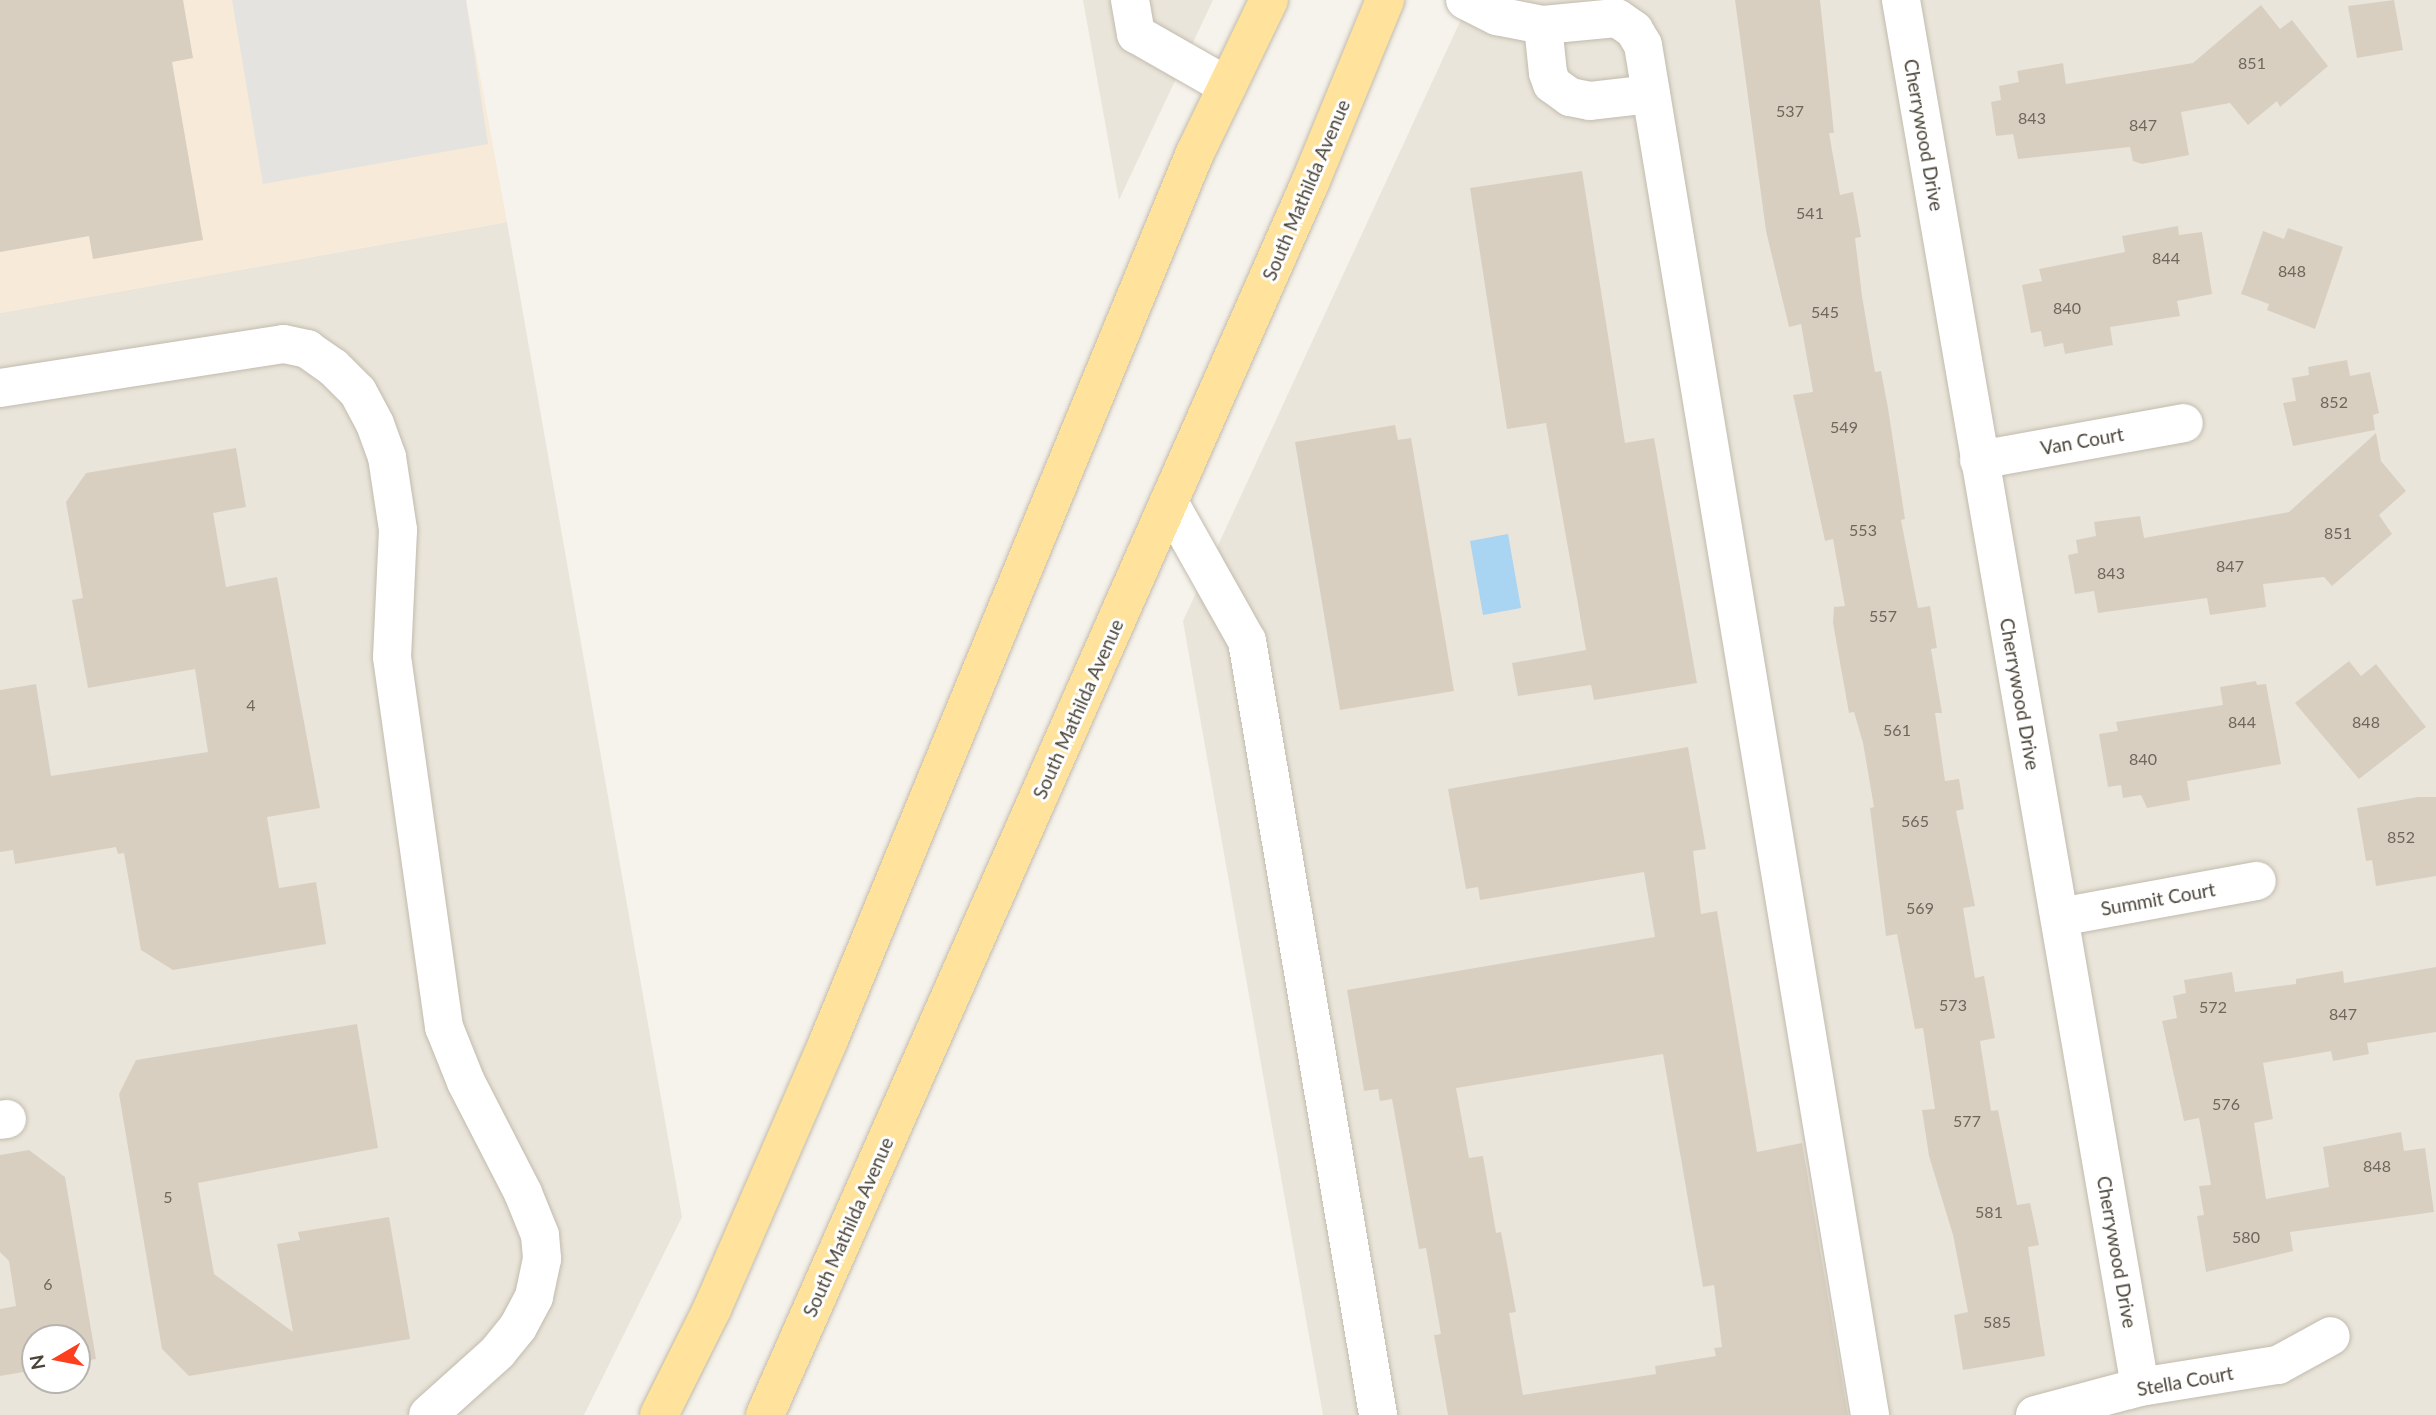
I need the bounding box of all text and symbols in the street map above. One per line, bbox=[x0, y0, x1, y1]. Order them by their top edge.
house number: 851 bbox=[2238, 53, 2266, 73]
street label: Cherrywood Drive bbox=[1899, 57, 1949, 213]
street label: South Mathilda Avenue bbox=[1257, 96, 1355, 284]
house number: 537 bbox=[1776, 101, 1804, 121]
house number: 843 bbox=[2018, 108, 2046, 128]
house number: 847 bbox=[2129, 115, 2157, 135]
house number: 541 bbox=[1796, 203, 1824, 223]
house number: 844 bbox=[2152, 248, 2180, 268]
house number: 848 bbox=[2278, 261, 2306, 281]
house number: 840 bbox=[2053, 298, 2081, 318]
house number: 545 bbox=[1811, 302, 1839, 322]
house number: 852 bbox=[2320, 392, 2348, 412]
house number: 549 bbox=[1830, 417, 1858, 437]
street label: Van Court bbox=[2039, 422, 2125, 460]
house number: 553 bbox=[1849, 520, 1877, 540]
house number: 851 bbox=[2324, 523, 2352, 543]
house number: 847 bbox=[2216, 556, 2244, 576]
house number: 843 bbox=[2097, 563, 2125, 583]
house number: 557 bbox=[1869, 606, 1897, 626]
street label: South Mathilda Avenue bbox=[1028, 615, 1128, 803]
street label: Cherrywood Drive bbox=[1995, 616, 2045, 772]
house number: 4 bbox=[246, 695, 256, 715]
house number: 844 bbox=[2228, 712, 2256, 732]
house number: 848 bbox=[2352, 712, 2380, 732]
house number: 561 bbox=[1883, 720, 1911, 740]
house number: 840 bbox=[2129, 749, 2157, 769]
house number: 565 bbox=[1901, 811, 1929, 831]
house number: 852 bbox=[2387, 827, 2415, 847]
street label: Summit Court bbox=[2099, 878, 2217, 920]
house number: 569 bbox=[1906, 898, 1934, 918]
house number: 573 bbox=[1939, 995, 1967, 1015]
house number: 572 bbox=[2199, 997, 2227, 1017]
house number: 847 bbox=[2329, 1004, 2357, 1024]
house number: 576 bbox=[2212, 1094, 2240, 1114]
house number: 577 bbox=[1953, 1111, 1981, 1131]
street label: South Mathilda Avenue bbox=[798, 1133, 898, 1321]
house number: 848 bbox=[2363, 1156, 2391, 1176]
street label: Cherrywood Drive bbox=[2092, 1174, 2142, 1330]
house number: 5 bbox=[163, 1187, 173, 1207]
house number: 581 bbox=[1975, 1202, 2003, 1222]
house number: 580 bbox=[2232, 1227, 2260, 1247]
house number: 6 bbox=[43, 1274, 53, 1294]
house number: 585 bbox=[1983, 1312, 2011, 1332]
north arrow bbox=[21, 1324, 91, 1394]
text: N bbox=[24, 1353, 49, 1372]
street label: Stella Court bbox=[2135, 1361, 2235, 1401]

